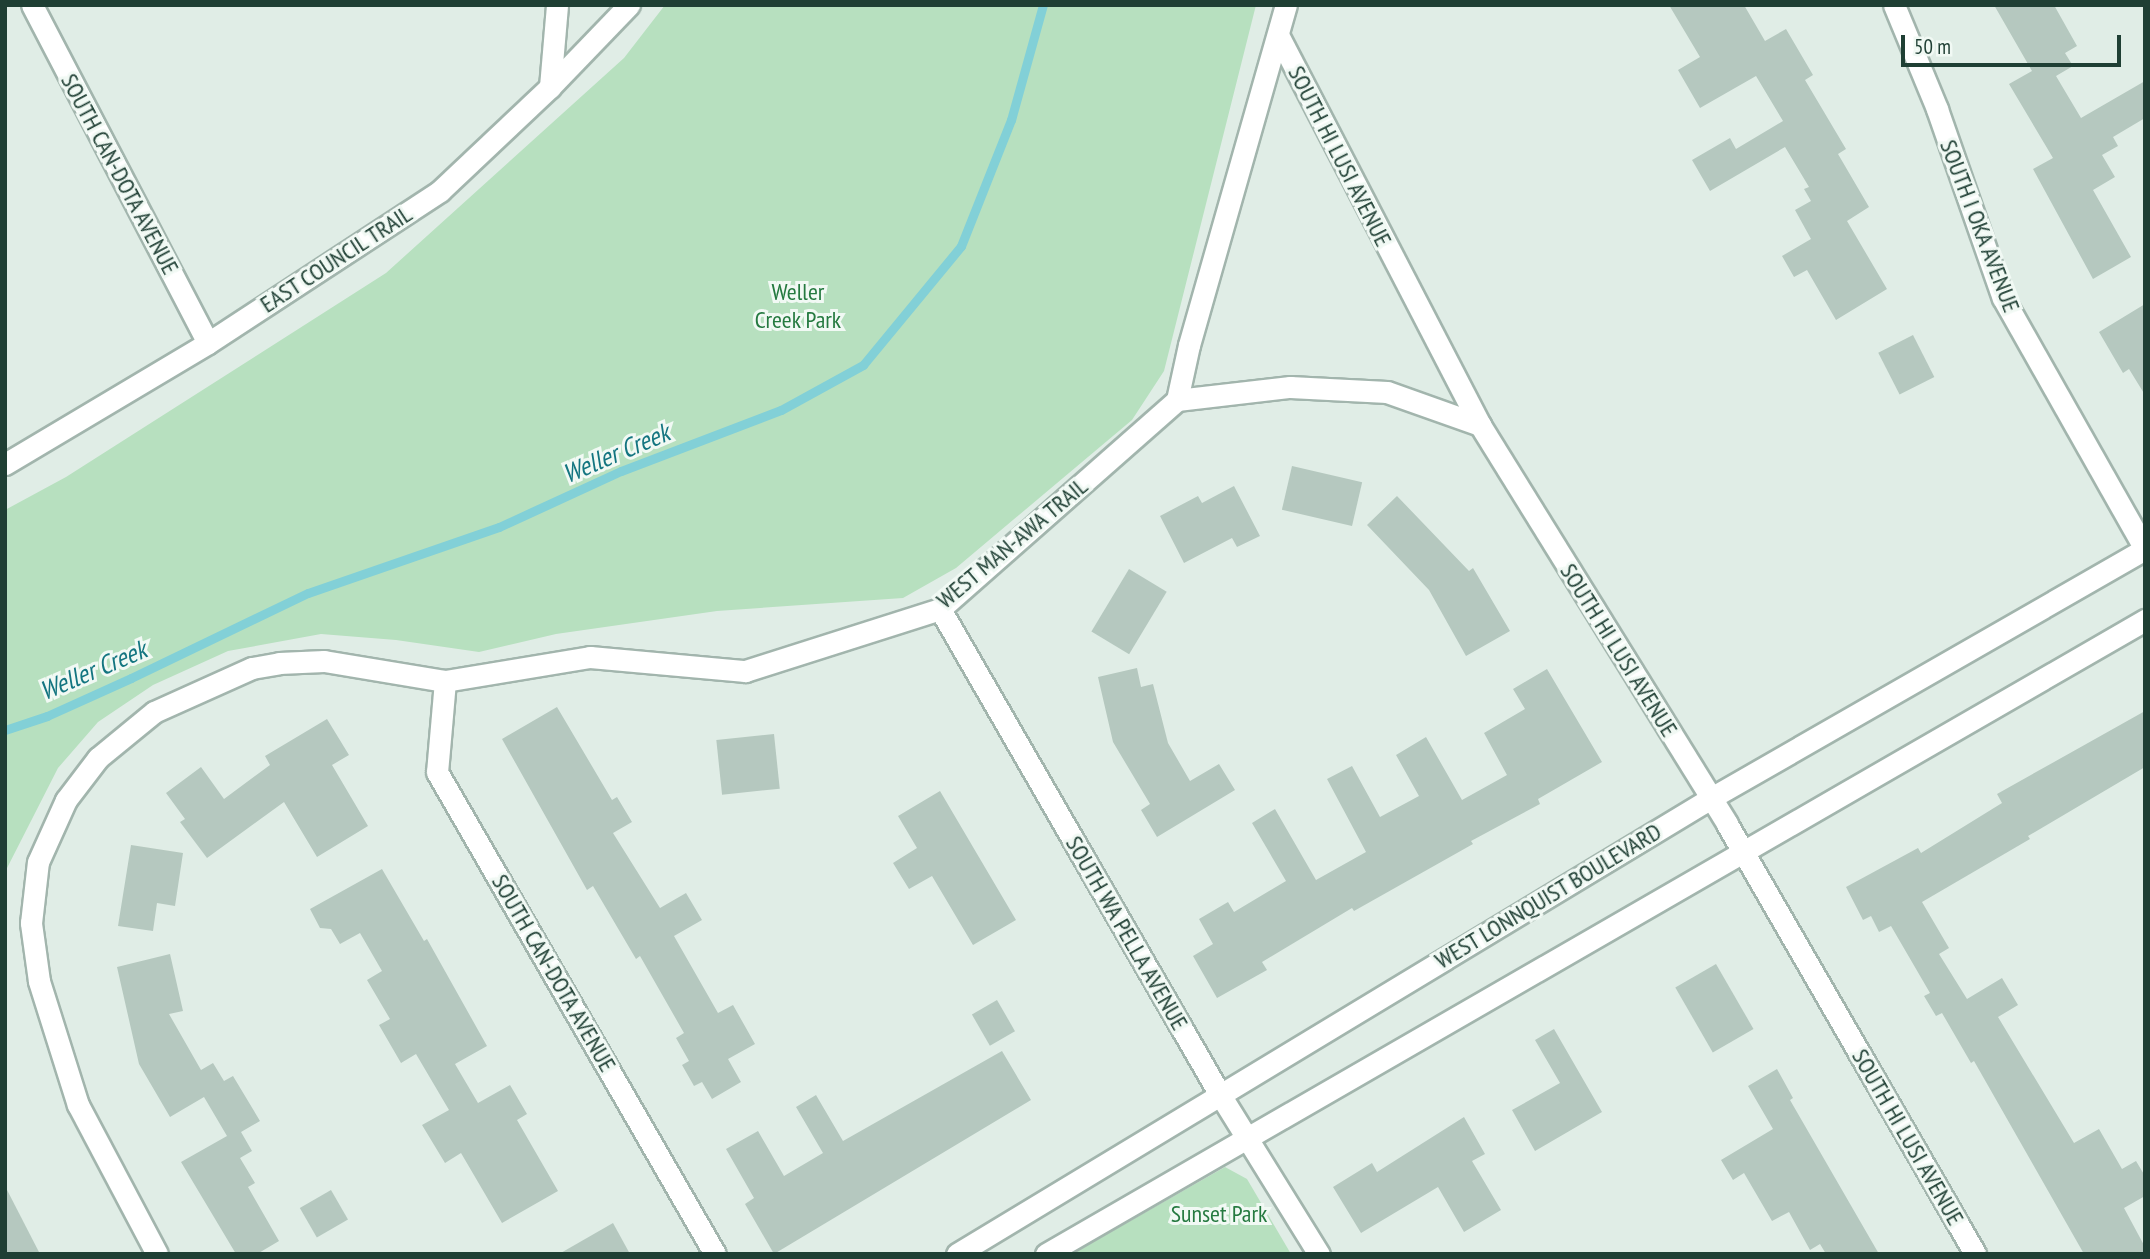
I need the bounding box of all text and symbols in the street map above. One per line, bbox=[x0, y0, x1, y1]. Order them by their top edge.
scale bar bbox=[1905, 21, 2126, 65]
text: 50 m bbox=[1914, 33, 1951, 60]
street label: SOUTH HI LUSI AVENUE bbox=[1282, 61, 1398, 251]
street label: SOUTH CAN-DOTA AVENUE bbox=[55, 68, 185, 280]
street label: SOUTH I OKA AVENUE bbox=[1934, 135, 2026, 317]
street label: EAST COUNCIL TRAIL bbox=[254, 199, 418, 319]
park label: Weller Creek Park bbox=[755, 278, 841, 334]
water label: Weller Creek bbox=[558, 417, 674, 489]
street label: WEST MAN-AWA TRAIL bbox=[930, 471, 1094, 615]
street label: SOUTH HI LUSI AVENUE bbox=[1554, 558, 1684, 742]
water label: Weller Creek bbox=[35, 634, 151, 706]
street label: WEST LONNQUIST BOULEVARD bbox=[1429, 817, 1667, 975]
street label: SOUTH WA PELLA AVENUE bbox=[1059, 830, 1195, 1036]
street label: SOUTH CAN-DOTA AVENUE bbox=[485, 869, 623, 1077]
street label: SOUTH HI LUSI AVENUE bbox=[1846, 1044, 1970, 1230]
park label: Sunset Park bbox=[1171, 1200, 1267, 1228]

